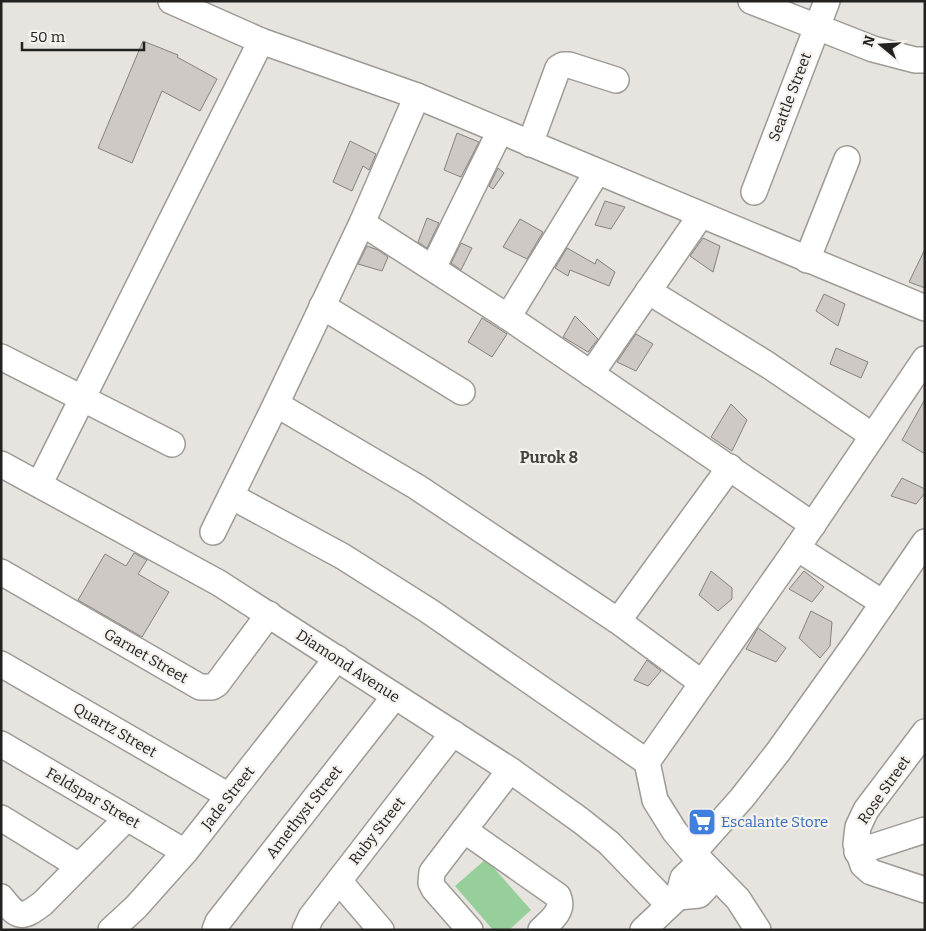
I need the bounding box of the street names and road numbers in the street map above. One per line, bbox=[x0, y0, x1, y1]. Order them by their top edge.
street label: Seattle Street bbox=[765, 49, 815, 144]
street label: Garnet Street bbox=[101, 625, 192, 688]
street label: Diamond Avenue bbox=[293, 626, 403, 706]
street label: Quartz Street bbox=[70, 699, 160, 761]
street label: Rose Street bbox=[854, 752, 914, 827]
street label: Jade Street bbox=[197, 762, 259, 834]
street label: Amethyst Street bbox=[262, 762, 346, 862]
street label: Feldspar Street bbox=[43, 764, 144, 832]
street label: Ruby Street bbox=[345, 793, 409, 868]

